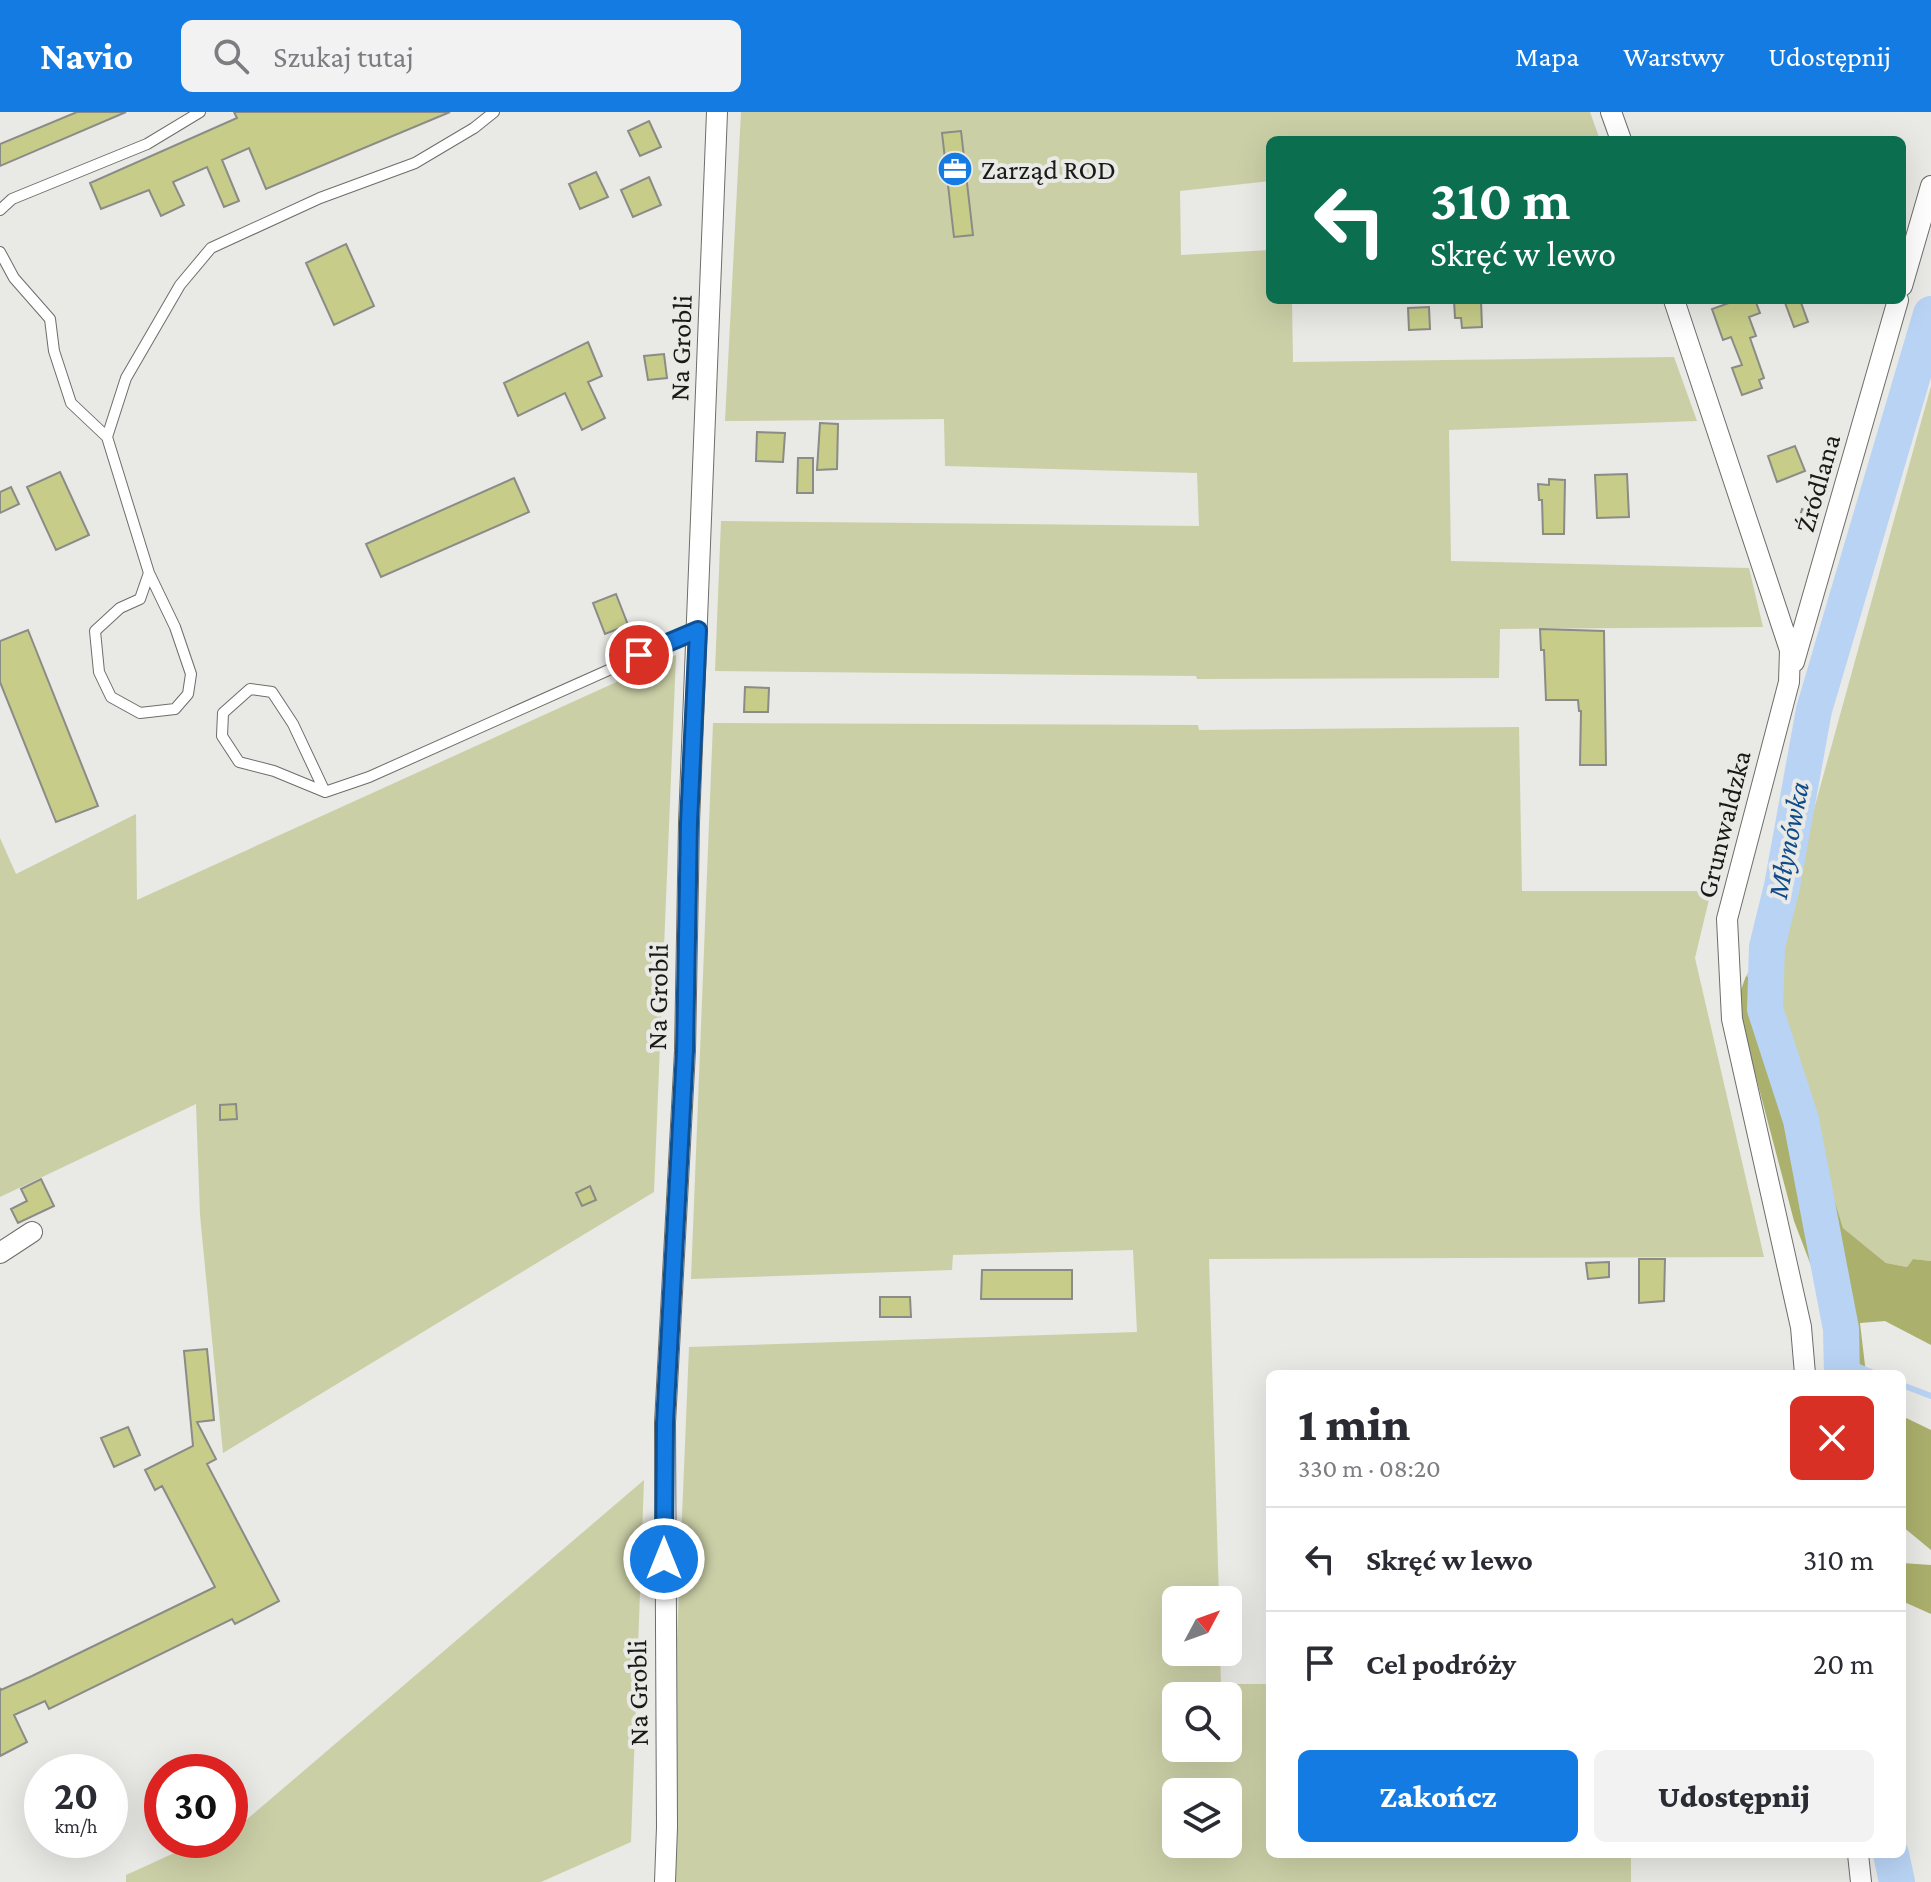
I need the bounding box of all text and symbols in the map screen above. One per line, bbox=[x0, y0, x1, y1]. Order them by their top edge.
search box bbox=[181, 20, 741, 92]
icon: search bbox=[209, 34, 253, 78]
text: Navio bbox=[40, 35, 133, 77]
text: Szukaj tutaj bbox=[273, 40, 414, 73]
text: Mapa bbox=[1515, 41, 1579, 72]
text: Warstwy bbox=[1623, 41, 1724, 72]
text: Udostępnij bbox=[1768, 41, 1891, 72]
office icon: Zarząd ROD bbox=[936, 150, 974, 188]
place label: Zarząd ROD bbox=[981, 154, 1116, 185]
icon: left bbox=[1298, 168, 1402, 272]
text: 310 m bbox=[1430, 169, 1571, 231]
text: Skręć w lewo bbox=[1430, 234, 1616, 274]
street label: Na Grobli bbox=[663, 294, 698, 402]
street label: Źródlana bbox=[1789, 430, 1846, 536]
pin bbox=[605, 621, 673, 689]
icon: arrive bbox=[617, 633, 661, 677]
street label: Grunwaldzka bbox=[1690, 747, 1757, 901]
water label: Młynówka bbox=[1760, 778, 1816, 903]
street label: Na Grobli bbox=[641, 944, 674, 1051]
button: close bbox=[1790, 1396, 1874, 1480]
text: 1 min bbox=[1298, 1397, 1410, 1450]
text: 330 m · 08:20 bbox=[1298, 1454, 1441, 1483]
position arrow bbox=[622, 1517, 706, 1601]
icon: left bbox=[1298, 1537, 1342, 1581]
text: Skręć w lewo bbox=[1366, 1543, 1533, 1576]
text: 310 m bbox=[1803, 1543, 1874, 1576]
north arrow bbox=[1162, 1586, 1242, 1666]
map controls bbox=[1162, 1586, 1242, 1858]
street label: Na Grobli bbox=[621, 1639, 654, 1746]
icon: arrive bbox=[1298, 1641, 1342, 1685]
text: Cel podróży bbox=[1366, 1647, 1516, 1680]
text: 20 m bbox=[1813, 1647, 1874, 1680]
button: search bbox=[1162, 1682, 1242, 1762]
button: Zakończ bbox=[1298, 1750, 1578, 1842]
button: Udostępnij bbox=[1594, 1750, 1874, 1842]
speed limit sign: 30 bbox=[144, 1754, 248, 1858]
text: 20 bbox=[54, 1773, 98, 1818]
button: layers bbox=[1162, 1778, 1242, 1858]
text: km/h bbox=[54, 1815, 98, 1837]

